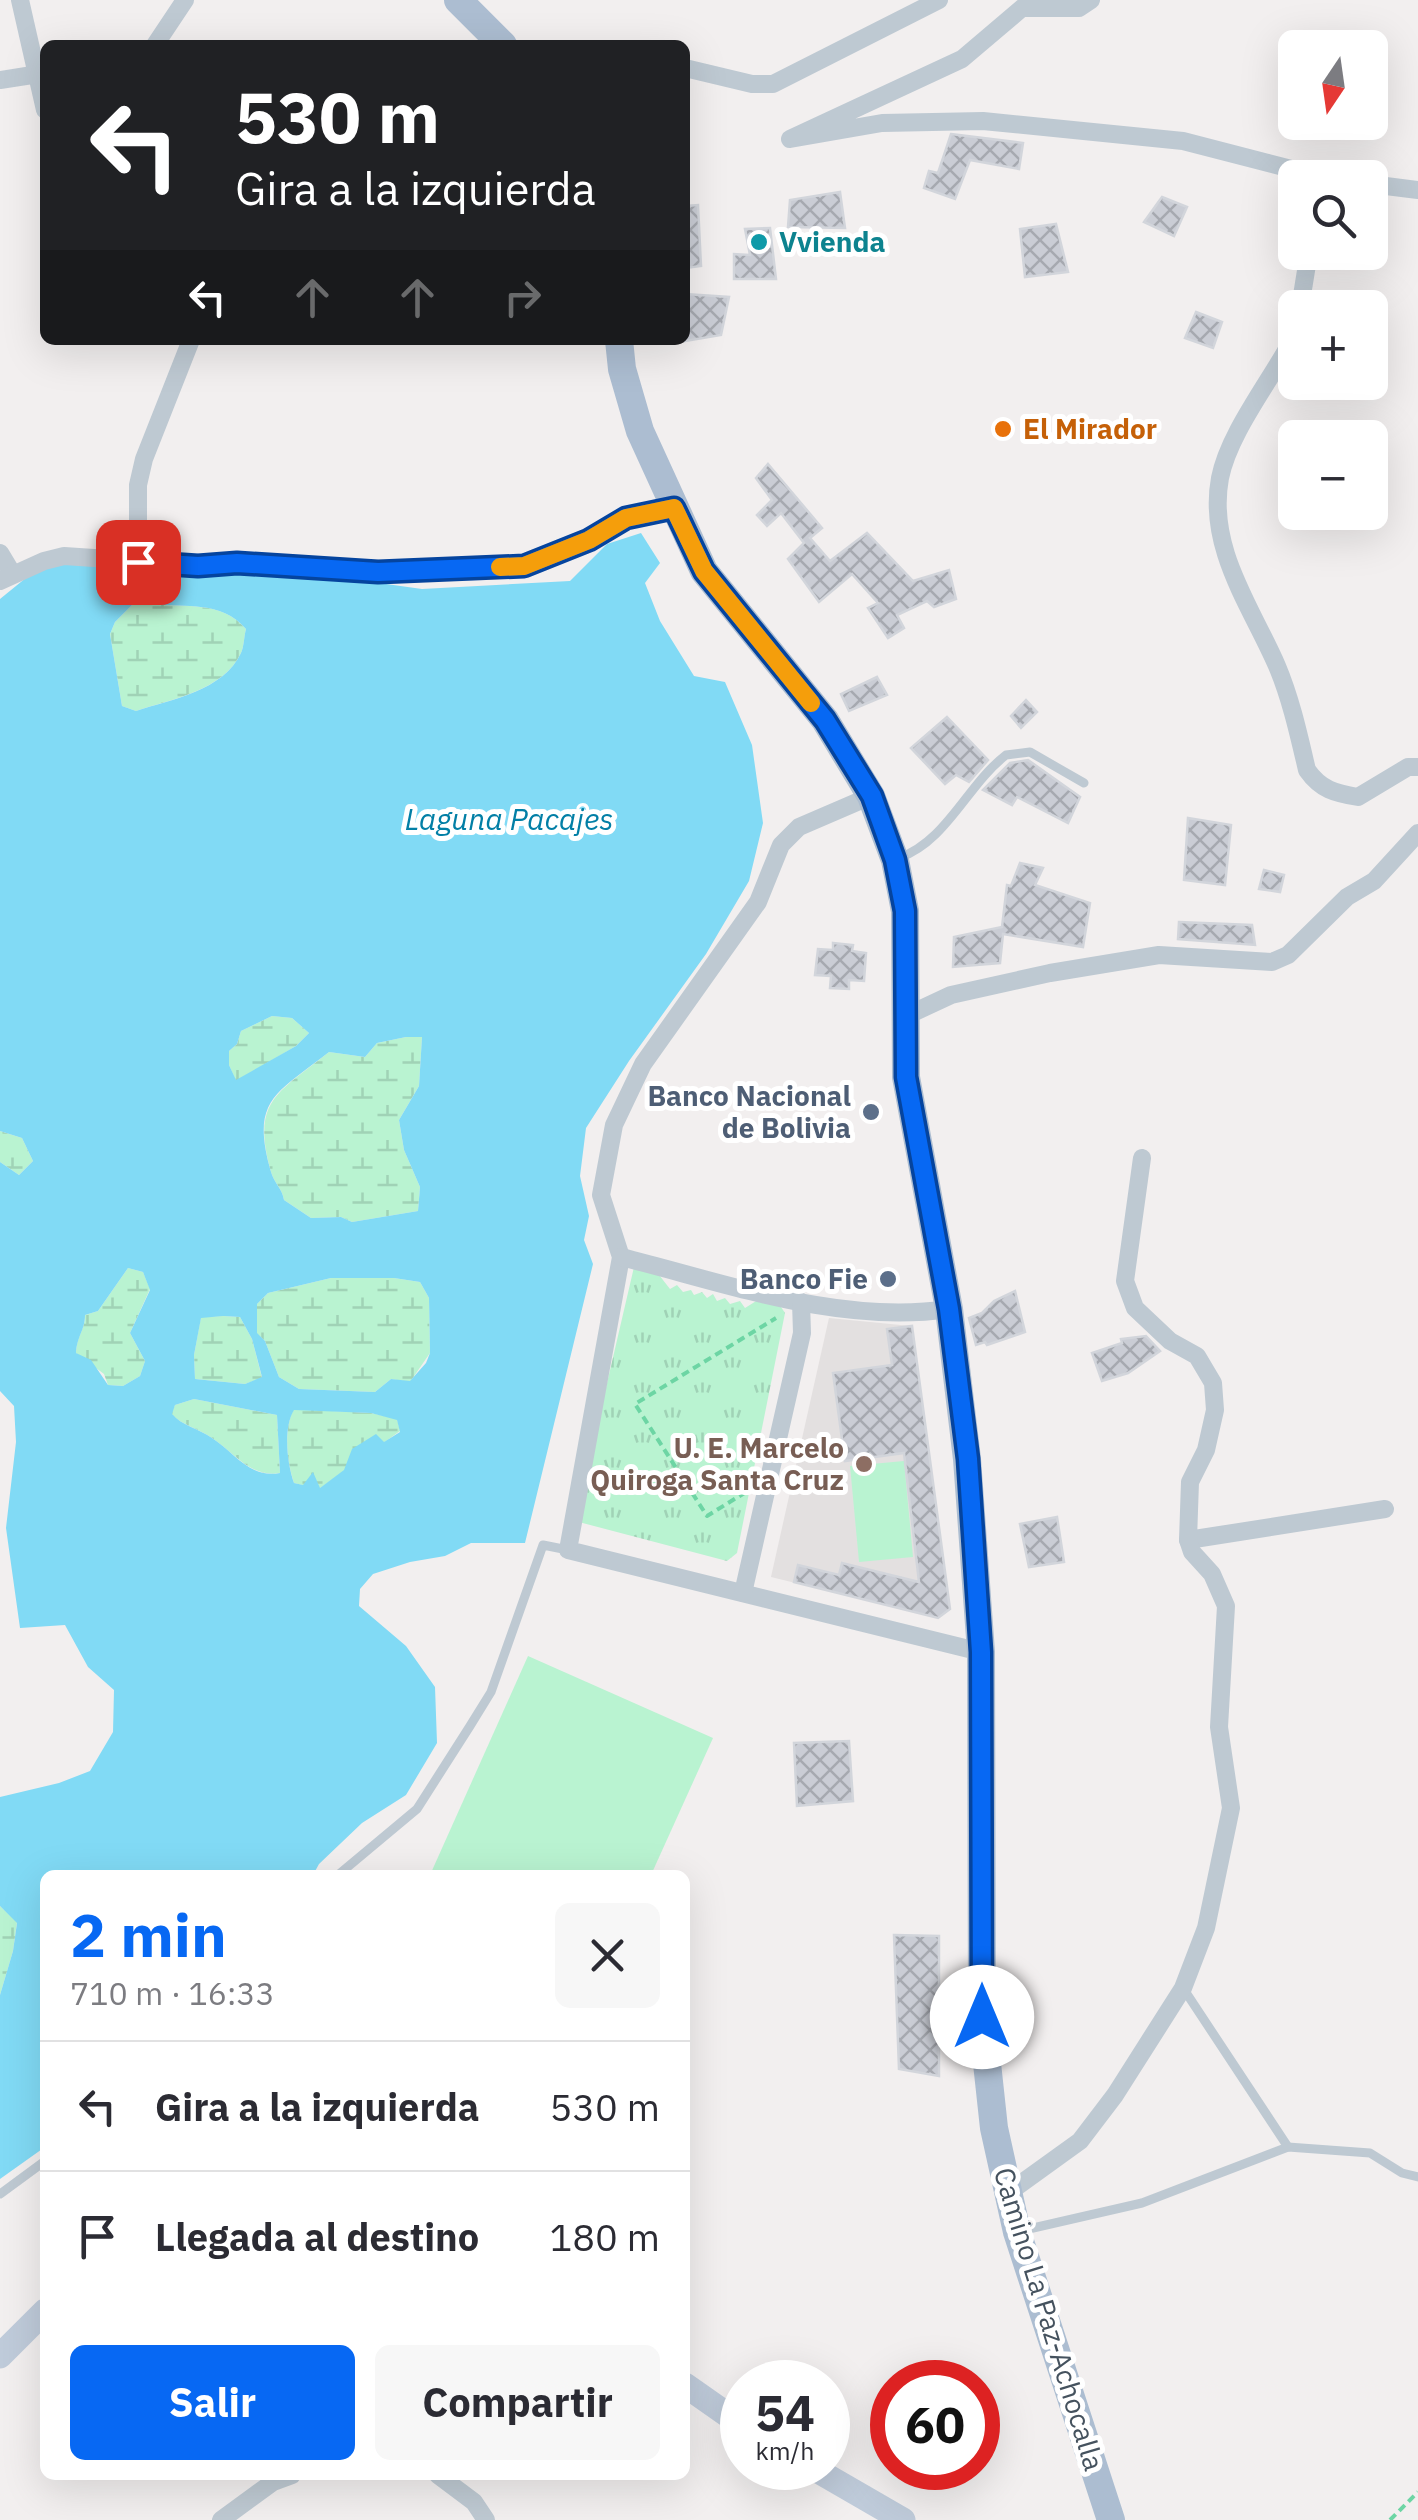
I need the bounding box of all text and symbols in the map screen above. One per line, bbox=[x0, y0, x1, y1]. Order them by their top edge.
north arrow bbox=[1278, 30, 1388, 140]
map controls bbox=[1278, 30, 1388, 530]
text: 530 m bbox=[235, 71, 440, 162]
icon: left bbox=[70, 80, 200, 210]
text: Gira a la izquierda bbox=[235, 159, 596, 217]
button: search bbox=[1278, 160, 1388, 270]
place label: Vvienda bbox=[779, 223, 885, 260]
marker: Vvienda bbox=[748, 231, 770, 253]
icon: left bbox=[180, 270, 235, 325]
icon: ahead bbox=[285, 270, 340, 325]
icon: ahead bbox=[390, 270, 445, 325]
icon: right bbox=[495, 270, 550, 325]
button: + bbox=[1278, 290, 1388, 400]
place label: El Mirador bbox=[1023, 410, 1157, 447]
marker: El Mirador bbox=[992, 418, 1014, 440]
button: − bbox=[1278, 420, 1388, 530]
pin bbox=[96, 520, 181, 605]
icon: arrive bbox=[111, 535, 166, 590]
water label: Laguna Pacajes bbox=[405, 799, 613, 838]
place label: Banco Nacional de Bolivia bbox=[647, 1077, 851, 1146]
marker: Banco Nacional de Bolivia bbox=[860, 1101, 882, 1123]
place label: Banco Fie bbox=[740, 1260, 868, 1297]
marker: Banco Fie bbox=[877, 1268, 899, 1290]
place label: U. E. Marcelo Quiroga Santa Cruz bbox=[590, 1429, 844, 1498]
marker: U. E. Marcelo Quiroga Santa Cruz bbox=[853, 1453, 875, 1475]
text: 2 min bbox=[70, 1895, 227, 1974]
button: close bbox=[555, 1903, 660, 2008]
position arrow bbox=[930, 1965, 1034, 2069]
text: 710 m · 16:33 bbox=[70, 1972, 275, 2014]
icon: left bbox=[70, 2079, 125, 2134]
text: Gira a la izquierda bbox=[155, 2082, 479, 2131]
text: 530 m bbox=[549, 2082, 660, 2131]
street label: Camino La Paz-Achocalla bbox=[986, 2163, 1113, 2475]
icon: arrive bbox=[70, 2209, 125, 2264]
text: Llegada al destino bbox=[155, 2212, 479, 2261]
text: 180 m bbox=[549, 2212, 660, 2261]
button: Salir bbox=[70, 2345, 355, 2460]
button: Compartir bbox=[375, 2345, 660, 2460]
speed limit sign: 60 bbox=[870, 2360, 1000, 2490]
text: 54 bbox=[755, 2380, 815, 2445]
text: km/h bbox=[756, 2434, 814, 2467]

